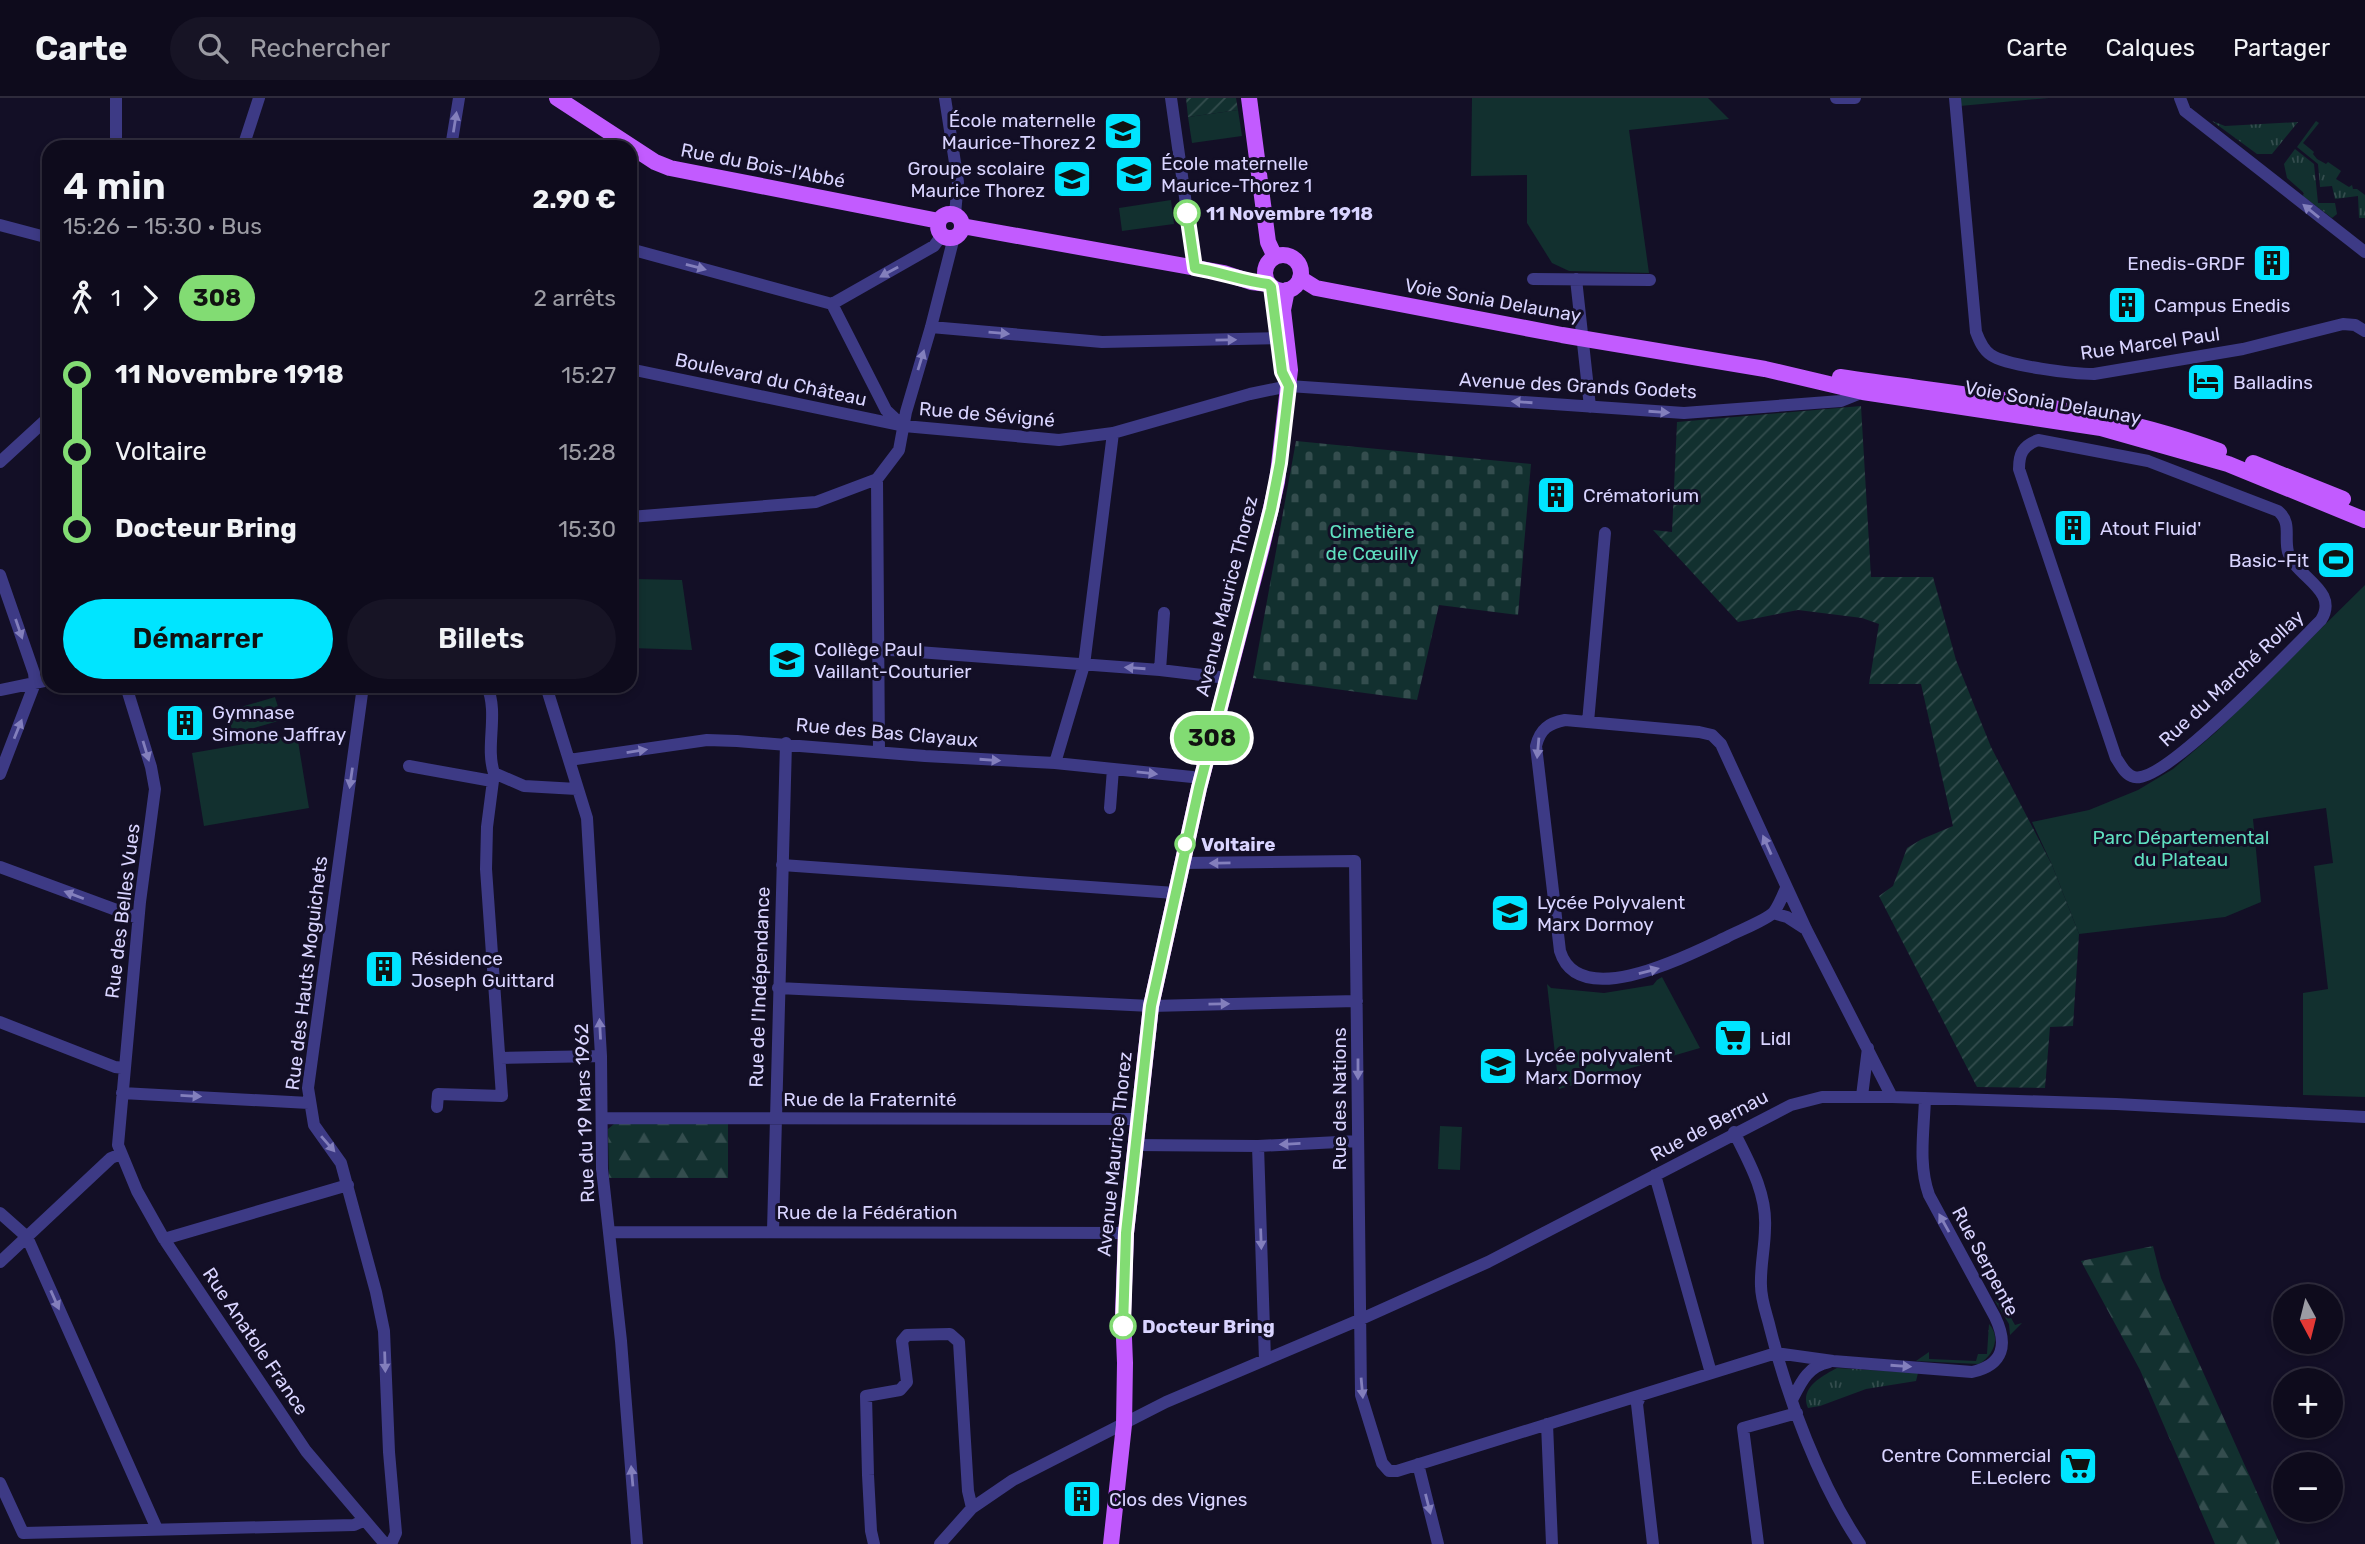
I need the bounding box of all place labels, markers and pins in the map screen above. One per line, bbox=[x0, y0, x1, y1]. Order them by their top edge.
place label: École maternelle Maurice-Thorez 2 bbox=[942, 109, 1096, 154]
school or university icon: École maternelle Maurice-Thorez 2 bbox=[1102, 110, 1144, 152]
place label: École maternelle Maurice-Thorez 1 bbox=[1161, 152, 1312, 197]
school or university icon: École maternelle Maurice-Thorez 1 bbox=[1113, 153, 1155, 195]
place label: Groupe scolaire Maurice Thorez bbox=[908, 157, 1045, 202]
school or university icon: Groupe scolaire Maurice Thorez bbox=[1051, 158, 1093, 200]
marker: 11 Novembre 1918 bbox=[1174, 200, 1200, 226]
place label: 11 Novembre 1918 bbox=[1206, 202, 1373, 225]
building icon: Enedis-GRDF bbox=[2251, 242, 2293, 284]
place label: Enedis-GRDF bbox=[2127, 252, 2245, 275]
building icon: Campus Enedis bbox=[2106, 284, 2148, 326]
place label: Campus Enedis bbox=[2154, 294, 2290, 317]
hotel icon: Balladins bbox=[2185, 361, 2227, 403]
place label: Balladins bbox=[2233, 371, 2313, 394]
building icon: Crématorium bbox=[1535, 474, 1577, 516]
place label: Crématorium bbox=[1583, 484, 1699, 507]
building icon: Atout Fluid' bbox=[2052, 507, 2094, 549]
place label: Atout Fluid' bbox=[2100, 517, 2201, 540]
sports icon: Basic-Fit bbox=[2315, 539, 2357, 581]
place label: Basic-Fit bbox=[2229, 549, 2310, 572]
place label: Collège Paul Vaillant-Couturier bbox=[814, 638, 972, 683]
school or university icon: Collège Paul Vaillant-Couturier bbox=[766, 639, 808, 681]
place label: Gymnase Simone Jaffray bbox=[212, 701, 346, 746]
building icon: Gymnase Simone Jaffray bbox=[164, 702, 206, 744]
place label: Voltaire bbox=[1201, 833, 1276, 856]
marker: Voltaire bbox=[1175, 834, 1195, 854]
place label: Lycée Polyvalent Marx Dormoy bbox=[1537, 891, 1686, 936]
school or university icon: Lycée Polyvalent Marx Dormoy bbox=[1489, 892, 1531, 934]
place label: Résidence Joseph Guittard bbox=[411, 947, 554, 992]
building icon: Résidence Joseph Guittard bbox=[363, 948, 405, 990]
supermarket icon: Lidl bbox=[1712, 1017, 1754, 1059]
place label: Lidl bbox=[1760, 1027, 1791, 1050]
place label: Lycée polyvalent Marx Dormoy bbox=[1525, 1044, 1673, 1089]
school or university icon: Lycée polyvalent Marx Dormoy bbox=[1477, 1045, 1519, 1087]
marker: Docteur Bring bbox=[1110, 1313, 1136, 1339]
place label: Docteur Bring bbox=[1142, 1315, 1275, 1338]
place label: Centre Commercial E.Leclerc bbox=[1881, 1444, 2051, 1489]
supermarket icon: Centre Commercial E.Leclerc bbox=[2057, 1445, 2099, 1487]
building icon: Clos des Vignes bbox=[1061, 1478, 1103, 1520]
place label: Clos des Vignes bbox=[1109, 1488, 1247, 1511]

